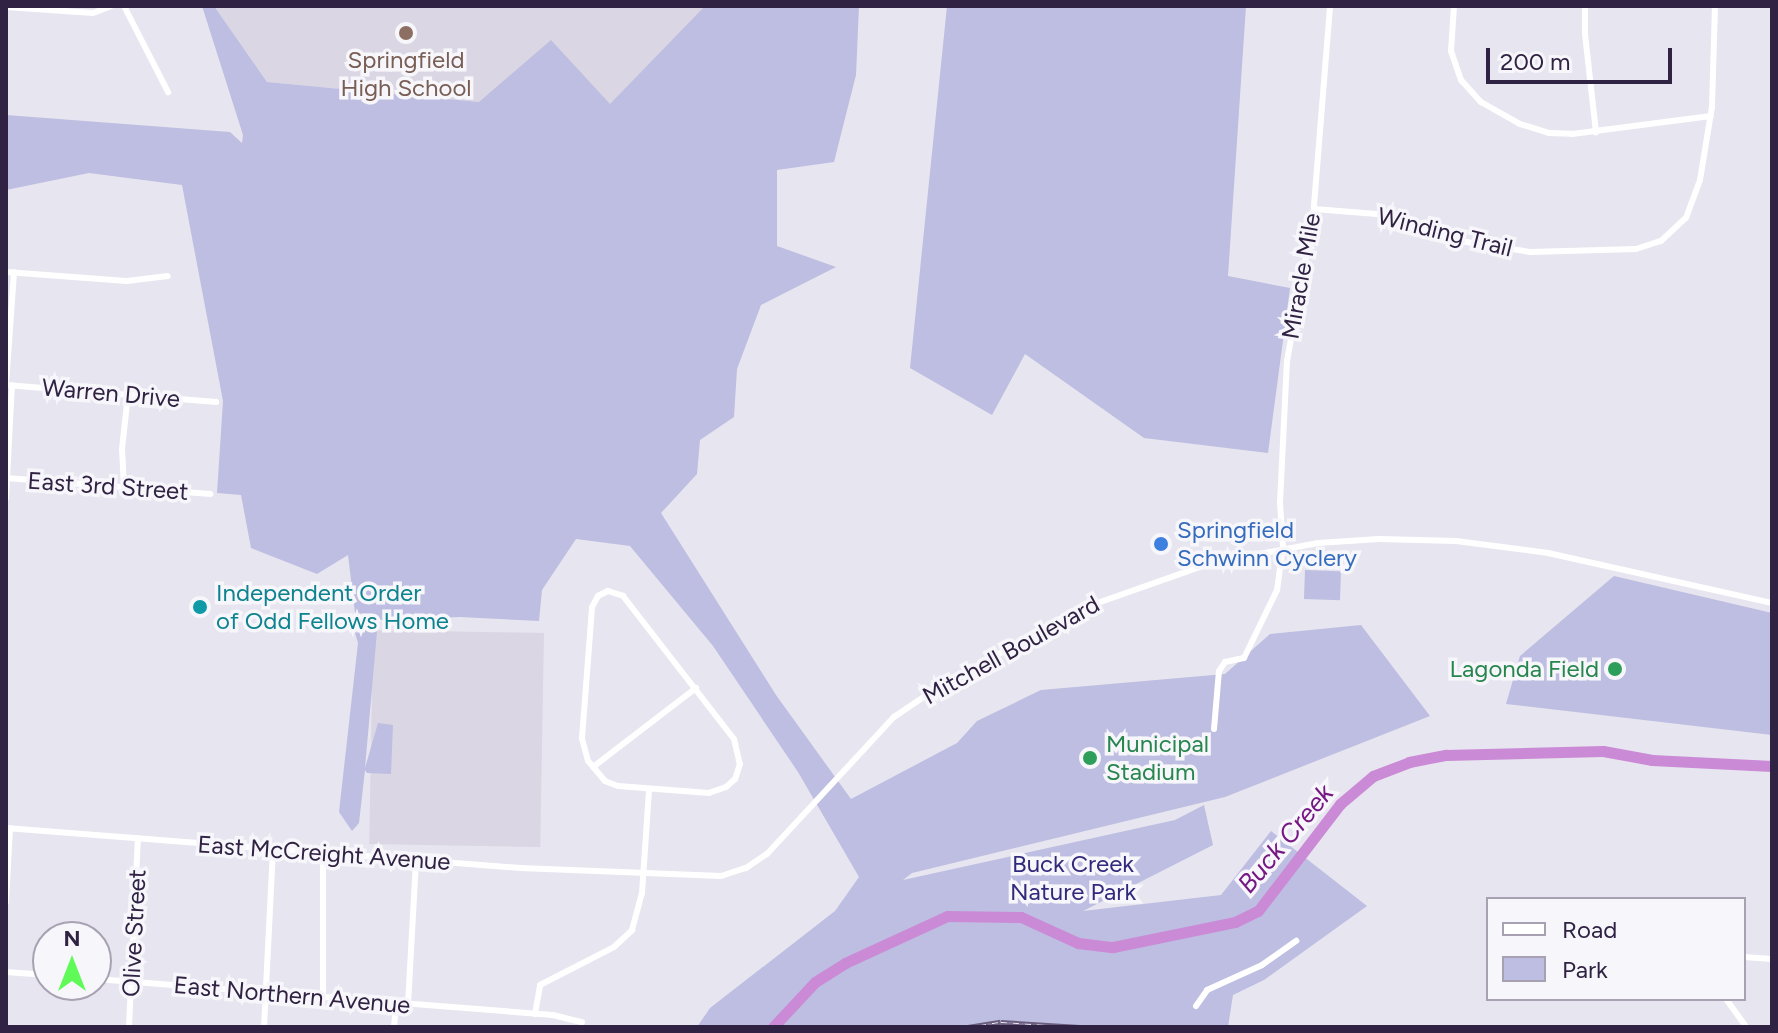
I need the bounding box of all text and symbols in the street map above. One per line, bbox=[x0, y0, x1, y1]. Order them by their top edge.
marker: Springfield High School bbox=[397, 24, 415, 42]
scale bar bbox=[1490, 32, 1676, 82]
place label: Springfield High School bbox=[340, 46, 472, 102]
text: 200 m bbox=[1500, 47, 1571, 76]
street label: Winding Trail bbox=[1374, 201, 1516, 263]
street label: Miracle Mile bbox=[1276, 211, 1326, 341]
street label: Warren Drive bbox=[41, 373, 181, 413]
street label: East 3rd Street bbox=[27, 466, 189, 506]
place label: Springfield Schwinn Cyclery bbox=[1177, 516, 1357, 572]
marker: Springfield Schwinn Cyclery bbox=[1152, 535, 1170, 553]
place label: Independent Order of Odd Fellows Home bbox=[216, 579, 449, 635]
street label: Mitchell Boulevard bbox=[918, 590, 1104, 710]
marker: Independent Order of Odd Fellows Home bbox=[191, 598, 209, 616]
place label: Lagonda Field bbox=[1450, 655, 1599, 683]
marker: Lagonda Field bbox=[1606, 660, 1624, 678]
place label: Municipal Stadium bbox=[1106, 730, 1209, 786]
marker: Municipal Stadium bbox=[1081, 749, 1099, 767]
water label: Buck Creek bbox=[1232, 778, 1340, 900]
street label: East McCreight Avenue bbox=[196, 830, 452, 876]
park label: Buck Creek Nature Park bbox=[1010, 850, 1136, 906]
street label: Olive Street bbox=[116, 868, 152, 998]
legend bbox=[1486, 897, 1746, 1001]
text: Road bbox=[1562, 915, 1617, 944]
north arrow bbox=[32, 921, 112, 1001]
text: N bbox=[63, 925, 81, 952]
text: Park bbox=[1562, 955, 1608, 984]
street label: East Northern Avenue bbox=[172, 970, 412, 1020]

